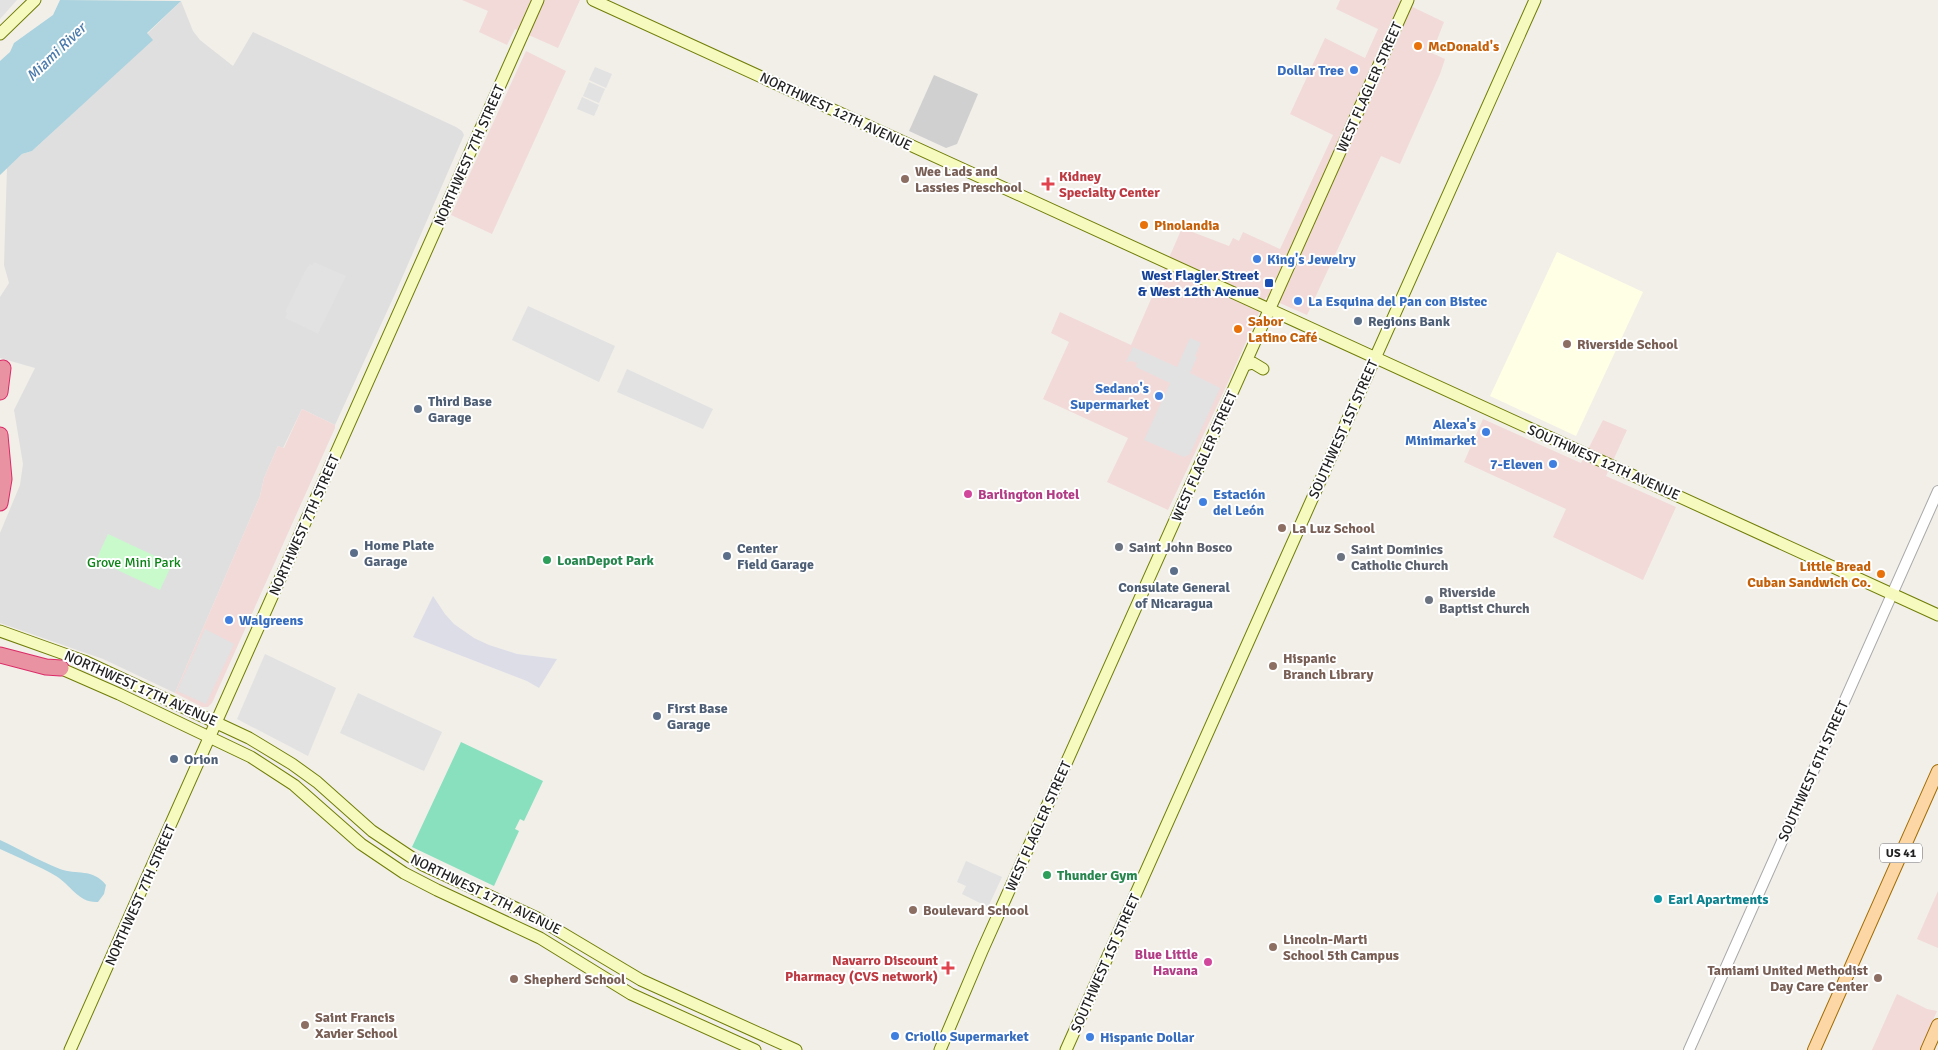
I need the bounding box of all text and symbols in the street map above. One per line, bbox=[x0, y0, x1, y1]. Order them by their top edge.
water label: Miami River bbox=[23, 18, 91, 85]
street label: WEST FLAGLER STREET bbox=[1333, 19, 1406, 155]
place label: McDonald's bbox=[1428, 38, 1499, 55]
marker: McDonald's bbox=[1412, 40, 1424, 52]
place label: Dollar Tree bbox=[1277, 62, 1344, 79]
marker: Dollar Tree bbox=[1348, 64, 1360, 76]
street label: NORTHWEST 12TH AVENUE bbox=[757, 69, 915, 154]
street label: NORTHWEST 7TH STREET bbox=[431, 82, 508, 228]
place label: Wee Lads and Lassies Preschool bbox=[915, 163, 1023, 196]
place label: Kidney Specialty Center bbox=[1059, 168, 1160, 201]
marker: Wee Lads and Lassies Preschool bbox=[899, 173, 911, 185]
marker: Kidney Specialty Center bbox=[1041, 177, 1055, 191]
place label: Pinolandia bbox=[1154, 217, 1220, 234]
marker: Pinolandia bbox=[1138, 219, 1150, 231]
place label: King's Jewelry bbox=[1267, 251, 1356, 268]
marker: King's Jewelry bbox=[1251, 253, 1263, 265]
place label: West Flagler Street & West 12th Avenue bbox=[1138, 267, 1260, 300]
marker: West Flagler Street & West 12th Avenue bbox=[1263, 277, 1275, 289]
place label: La Esquina del Pan con Bistec bbox=[1308, 293, 1488, 310]
marker: La Esquina del Pan con Bistec bbox=[1292, 295, 1304, 307]
place label: Sabor Latino Café bbox=[1248, 313, 1318, 346]
place label: Regions Bank bbox=[1368, 313, 1451, 330]
marker: Regions Bank bbox=[1352, 315, 1364, 327]
marker: Sabor Latino Café bbox=[1232, 323, 1244, 335]
place label: Riverside School bbox=[1577, 336, 1678, 353]
marker: Riverside School bbox=[1561, 338, 1573, 350]
street label: SOUTHWEST 1ST STREET bbox=[1305, 357, 1382, 501]
place label: Sedano's Supermarket bbox=[1070, 380, 1150, 413]
street label: WEST FLAGLER STREET bbox=[1168, 388, 1241, 524]
marker: Sedano's Supermarket bbox=[1153, 390, 1165, 402]
place label: Third Base Garage bbox=[428, 393, 492, 426]
marker: Third Base Garage bbox=[412, 403, 424, 415]
place label: Alexa's Minimarket bbox=[1405, 416, 1477, 449]
street label: SOUTHWEST 12TH AVENUE bbox=[1525, 421, 1683, 504]
marker: Alexa's Minimarket bbox=[1480, 426, 1492, 438]
street label: NORTHWEST 7TH STREET bbox=[266, 452, 343, 598]
place label: 7-Eleven bbox=[1490, 456, 1543, 473]
marker: 7-Eleven bbox=[1547, 458, 1559, 470]
place label: Barlington Hotel bbox=[978, 486, 1080, 503]
place label: Estación del León bbox=[1213, 486, 1266, 519]
marker: Barlington Hotel bbox=[962, 488, 974, 500]
marker: Estación del León bbox=[1197, 496, 1209, 508]
place label: La Luz School bbox=[1292, 520, 1375, 537]
marker: La Luz School bbox=[1276, 522, 1288, 534]
place label: Home Plate Garage bbox=[364, 537, 434, 570]
place label: Saint John Bosco bbox=[1129, 539, 1232, 556]
place label: Center Field Garage bbox=[737, 540, 814, 573]
marker: Saint John Bosco bbox=[1113, 541, 1125, 553]
place label: Saint Dominics Catholic Church bbox=[1351, 541, 1449, 574]
marker: Home Plate Garage bbox=[348, 547, 360, 559]
marker: Center Field Garage bbox=[721, 550, 733, 562]
marker: Saint Dominics Catholic Church bbox=[1335, 551, 1347, 563]
place label: LoanDepot Park bbox=[557, 552, 654, 569]
park label: Grove Mini Park bbox=[87, 554, 181, 571]
marker: LoanDepot Park bbox=[541, 554, 553, 566]
place label: Little Bread Cuban Sandwich Co. bbox=[1747, 558, 1871, 591]
marker: Consulate General of Nicaragua bbox=[1168, 565, 1180, 577]
marker: Little Bread Cuban Sandwich Co. bbox=[1875, 568, 1887, 580]
place label: Consulate General of Nicaragua bbox=[1118, 579, 1230, 612]
place label: Riverside Baptist Church bbox=[1439, 584, 1530, 617]
marker: Riverside Baptist Church bbox=[1423, 594, 1435, 606]
place label: Walgreens bbox=[239, 612, 303, 629]
marker: Walgreens bbox=[223, 614, 235, 626]
street label: NORTHWEST 17TH AVENUE bbox=[62, 647, 220, 730]
place label: Hispanic Branch Library bbox=[1283, 650, 1374, 683]
marker: Hispanic Branch Library bbox=[1267, 660, 1279, 672]
street label: SOUTHWEST 6TH STREET bbox=[1775, 698, 1852, 844]
place label: First Base Garage bbox=[667, 700, 728, 733]
marker: First Base Garage bbox=[651, 710, 663, 722]
place label: Orion bbox=[184, 751, 219, 768]
marker: Orion bbox=[168, 753, 180, 765]
street label: WEST FLAGLER STREET bbox=[1002, 758, 1075, 894]
street label: NORTHWEST 7TH STREET bbox=[102, 822, 179, 968]
road number: US 41 bbox=[1880, 844, 1922, 862]
street label: NORTHWEST 17TH AVENUE bbox=[408, 851, 564, 938]
place label: Thunder Gym bbox=[1057, 867, 1138, 884]
marker: Thunder Gym bbox=[1041, 869, 1053, 881]
street label: SOUTHWEST 1ST STREET bbox=[1067, 891, 1144, 1035]
place label: Earl Apartments bbox=[1668, 891, 1769, 908]
marker: Earl Apartments bbox=[1652, 893, 1664, 905]
place label: Boulevard School bbox=[923, 902, 1029, 919]
marker: Boulevard School bbox=[907, 904, 919, 916]
place label: Lincoln-Marti School 5th Campus bbox=[1283, 931, 1399, 964]
marker: Lincoln-Marti School 5th Campus bbox=[1267, 941, 1279, 953]
place label: Blue Little Havana bbox=[1135, 946, 1198, 979]
place label: Navarro Discount Pharmacy (CVS network) bbox=[785, 952, 939, 985]
marker: Blue Little Havana bbox=[1202, 956, 1214, 968]
marker: Navarro Discount Pharmacy (CVS network) bbox=[942, 962, 954, 974]
place label: Tamiami United Methodist Day Care Center bbox=[1708, 962, 1869, 995]
place label: Shepherd School bbox=[524, 971, 626, 988]
marker: Tamiami United Methodist Day Care Center bbox=[1872, 972, 1884, 984]
marker: Shepherd School bbox=[508, 973, 520, 985]
place label: Saint Francis Xavier School bbox=[315, 1009, 398, 1042]
marker: Saint Francis Xavier School bbox=[299, 1019, 311, 1031]
place label: Criollo Supermarket bbox=[905, 1028, 1029, 1045]
place label: Hispanic Dollar bbox=[1100, 1029, 1195, 1046]
marker: Criollo Supermarket bbox=[889, 1030, 901, 1042]
marker: Hispanic Dollar bbox=[1084, 1031, 1096, 1043]

